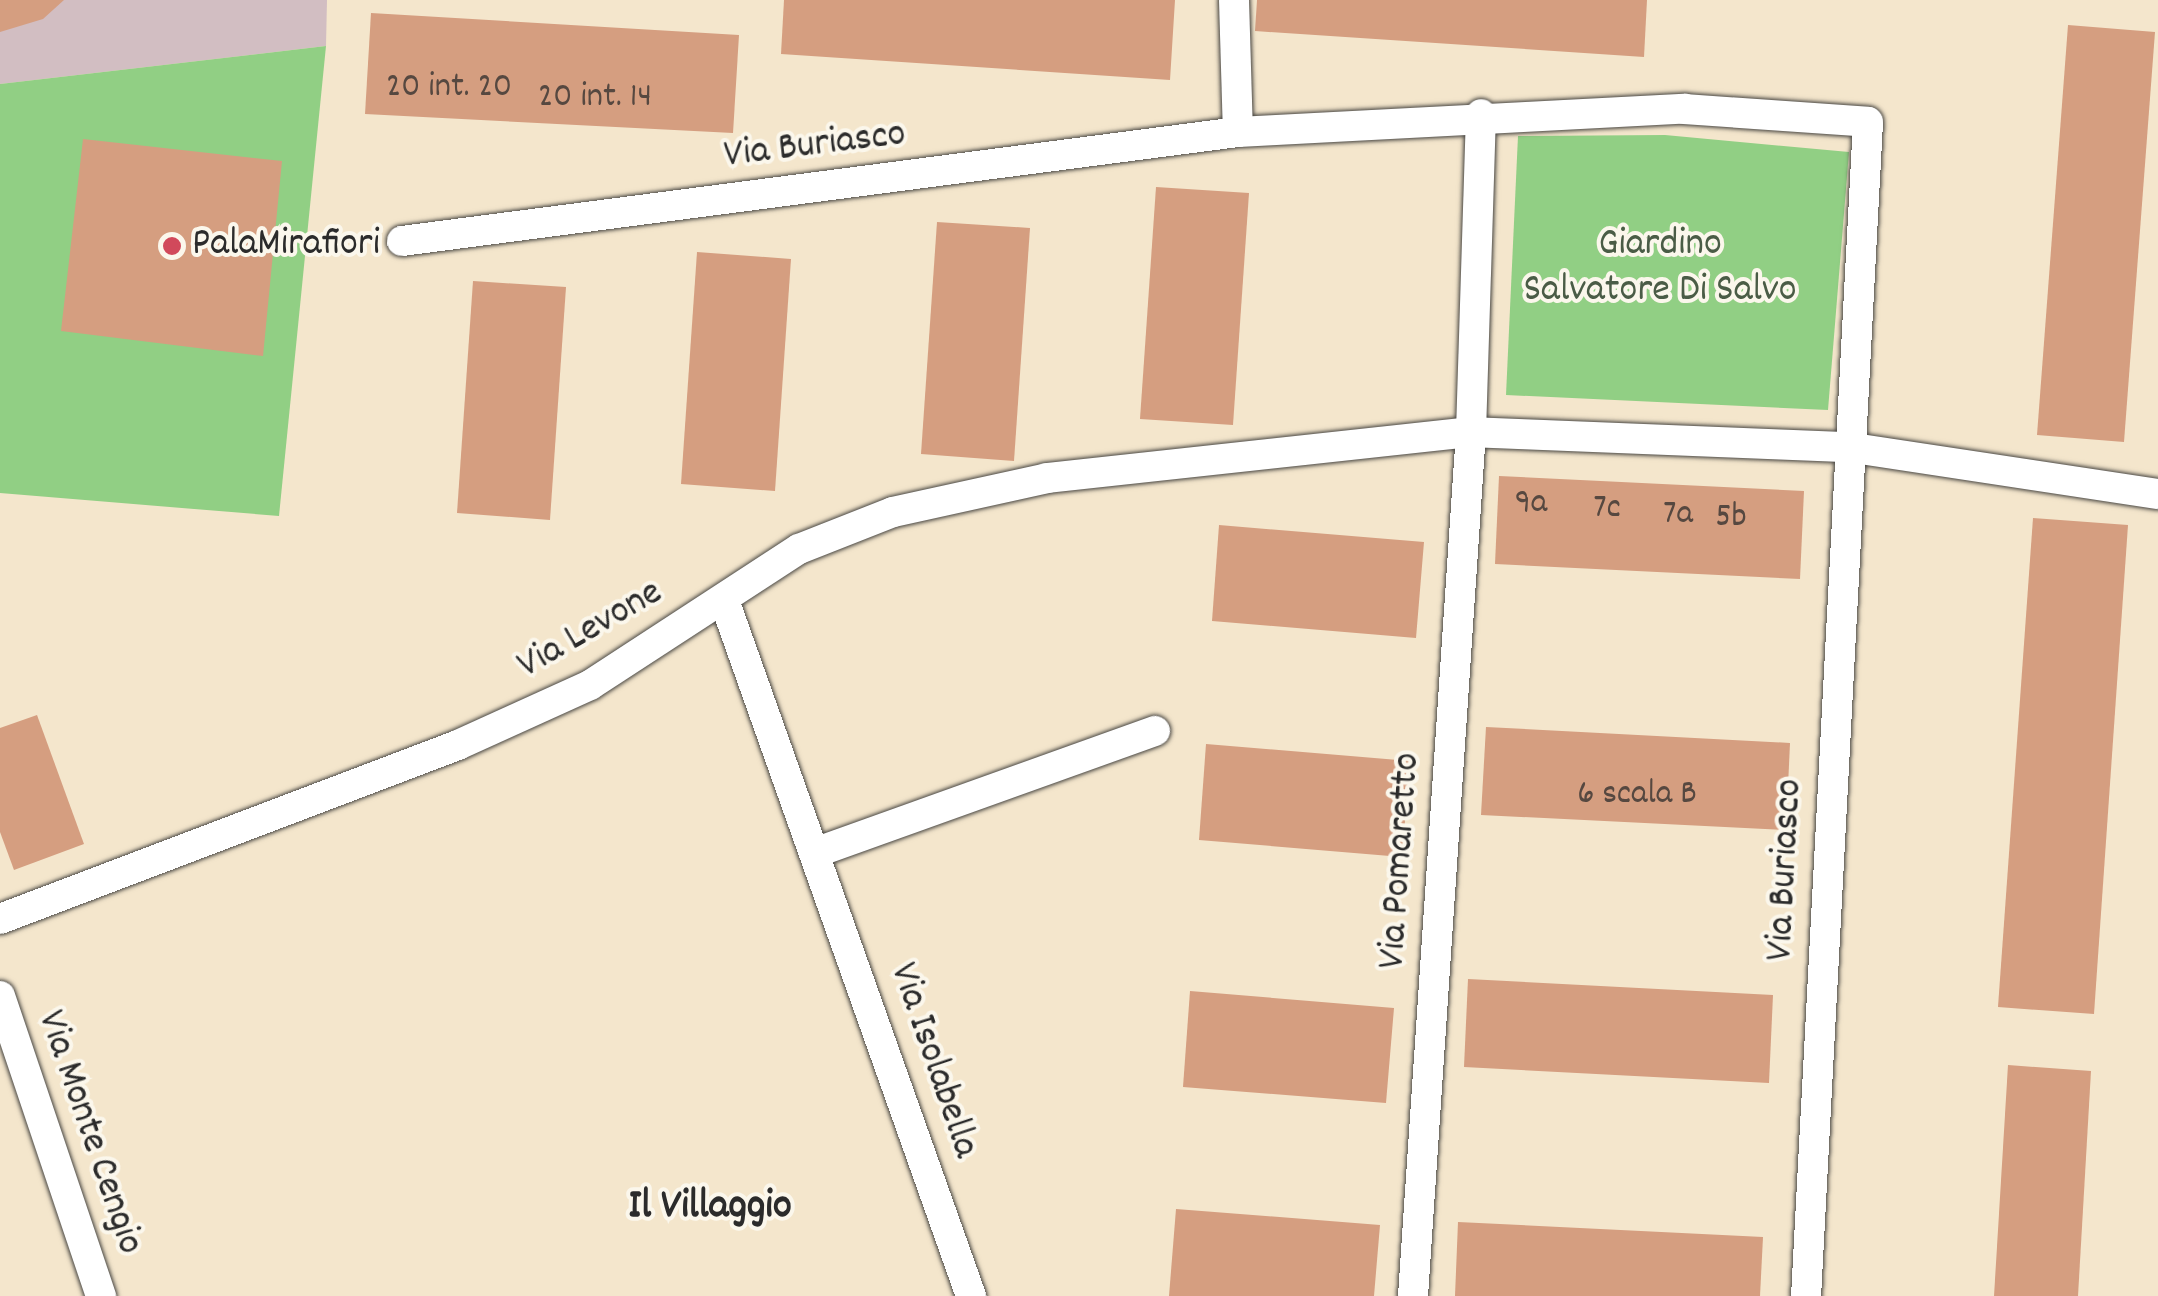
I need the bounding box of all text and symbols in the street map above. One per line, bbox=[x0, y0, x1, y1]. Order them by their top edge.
house number: 20 int. 20 bbox=[386, 67, 512, 109]
house number: 20 int. 14 bbox=[538, 77, 652, 119]
street label: Via Buriasco bbox=[722, 112, 908, 182]
place label: PalaMirafiori bbox=[192, 222, 380, 270]
park label: Giardino Salvatore Di Salvo bbox=[1523, 222, 1797, 316]
marker: PalaMirafiori bbox=[161, 235, 183, 257]
house number: 9a bbox=[1515, 483, 1547, 525]
house number: 7c bbox=[1593, 488, 1621, 530]
house number: 7a bbox=[1663, 494, 1693, 536]
house number: 5b bbox=[1715, 497, 1747, 539]
street label: Via Levone bbox=[510, 570, 672, 692]
street label: Via Pomaretto bbox=[1371, 751, 1433, 971]
house number: 6 scala B bbox=[1577, 774, 1697, 816]
street label: Via Buriasco bbox=[1758, 778, 1816, 962]
street label: Via Isolabella bbox=[876, 957, 988, 1165]
street label: Via Monte Cengio bbox=[24, 1005, 152, 1261]
district label: Il Villaggio bbox=[628, 1183, 792, 1233]

